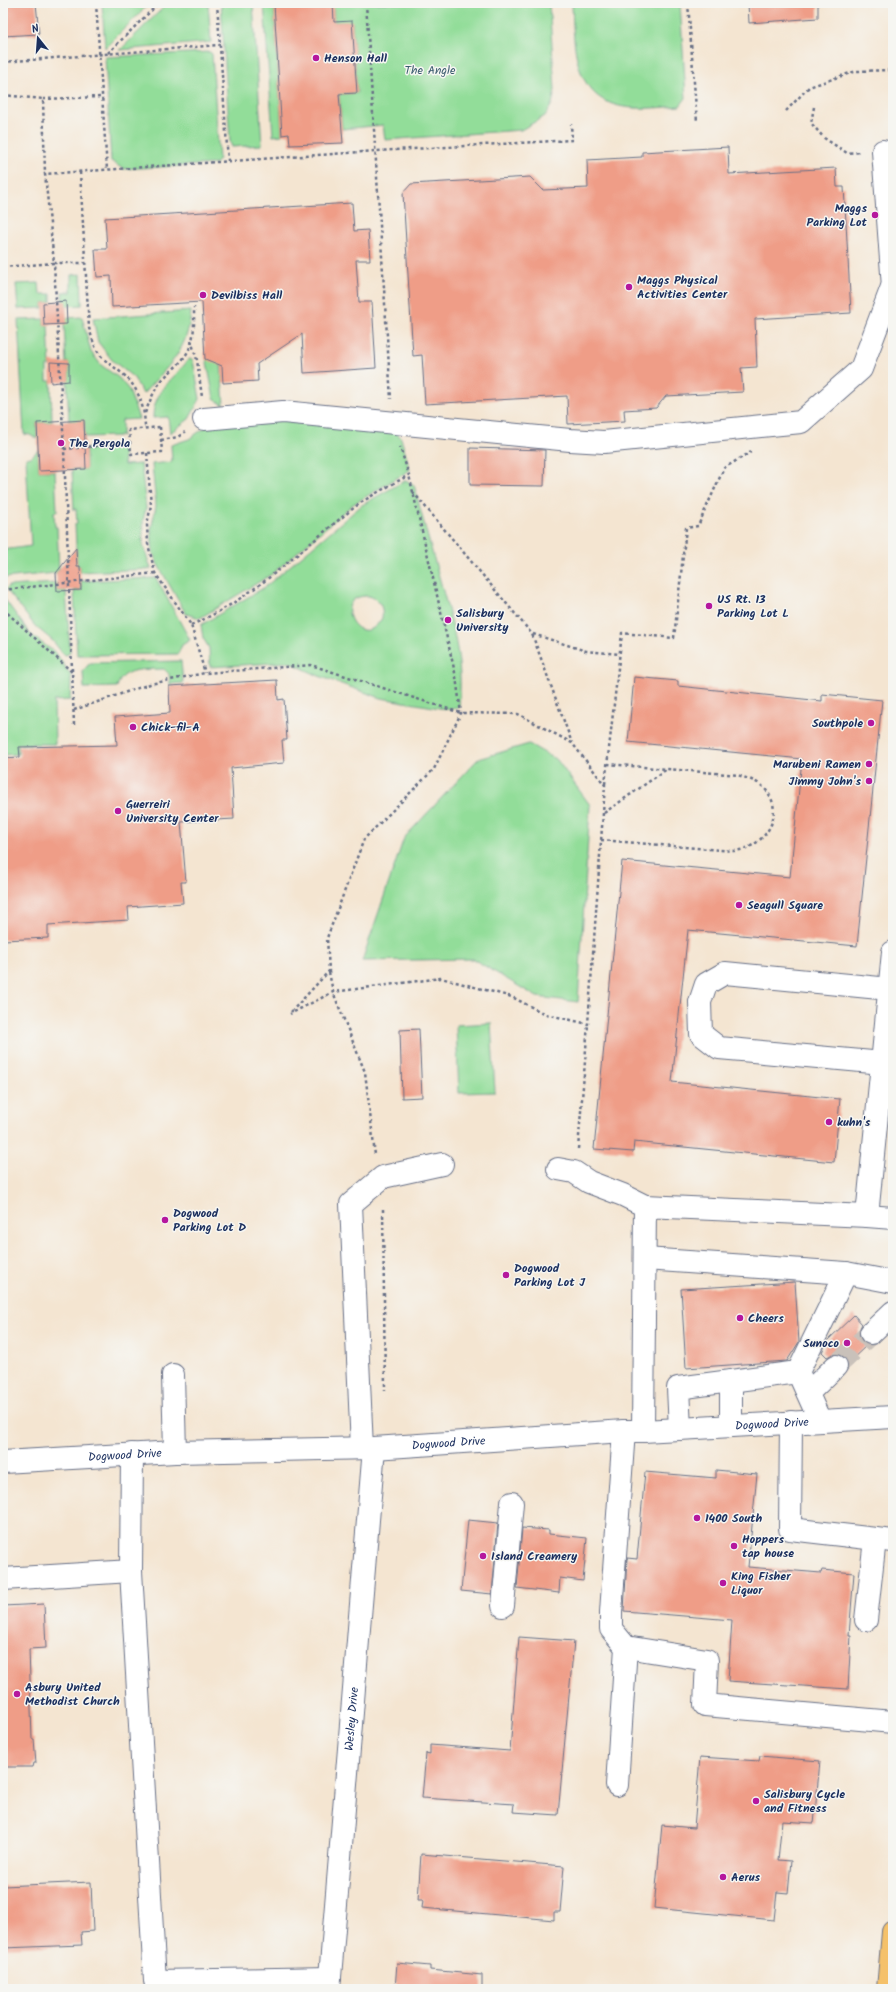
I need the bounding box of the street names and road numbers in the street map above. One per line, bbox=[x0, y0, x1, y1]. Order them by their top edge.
street label: Dogwood Drive bbox=[735, 1413, 810, 1436]
street label: Dogwood Drive bbox=[411, 1431, 487, 1455]
street label: Dogwood Drive bbox=[87, 1444, 163, 1467]
street label: Wesley Drive bbox=[340, 1686, 364, 1752]

